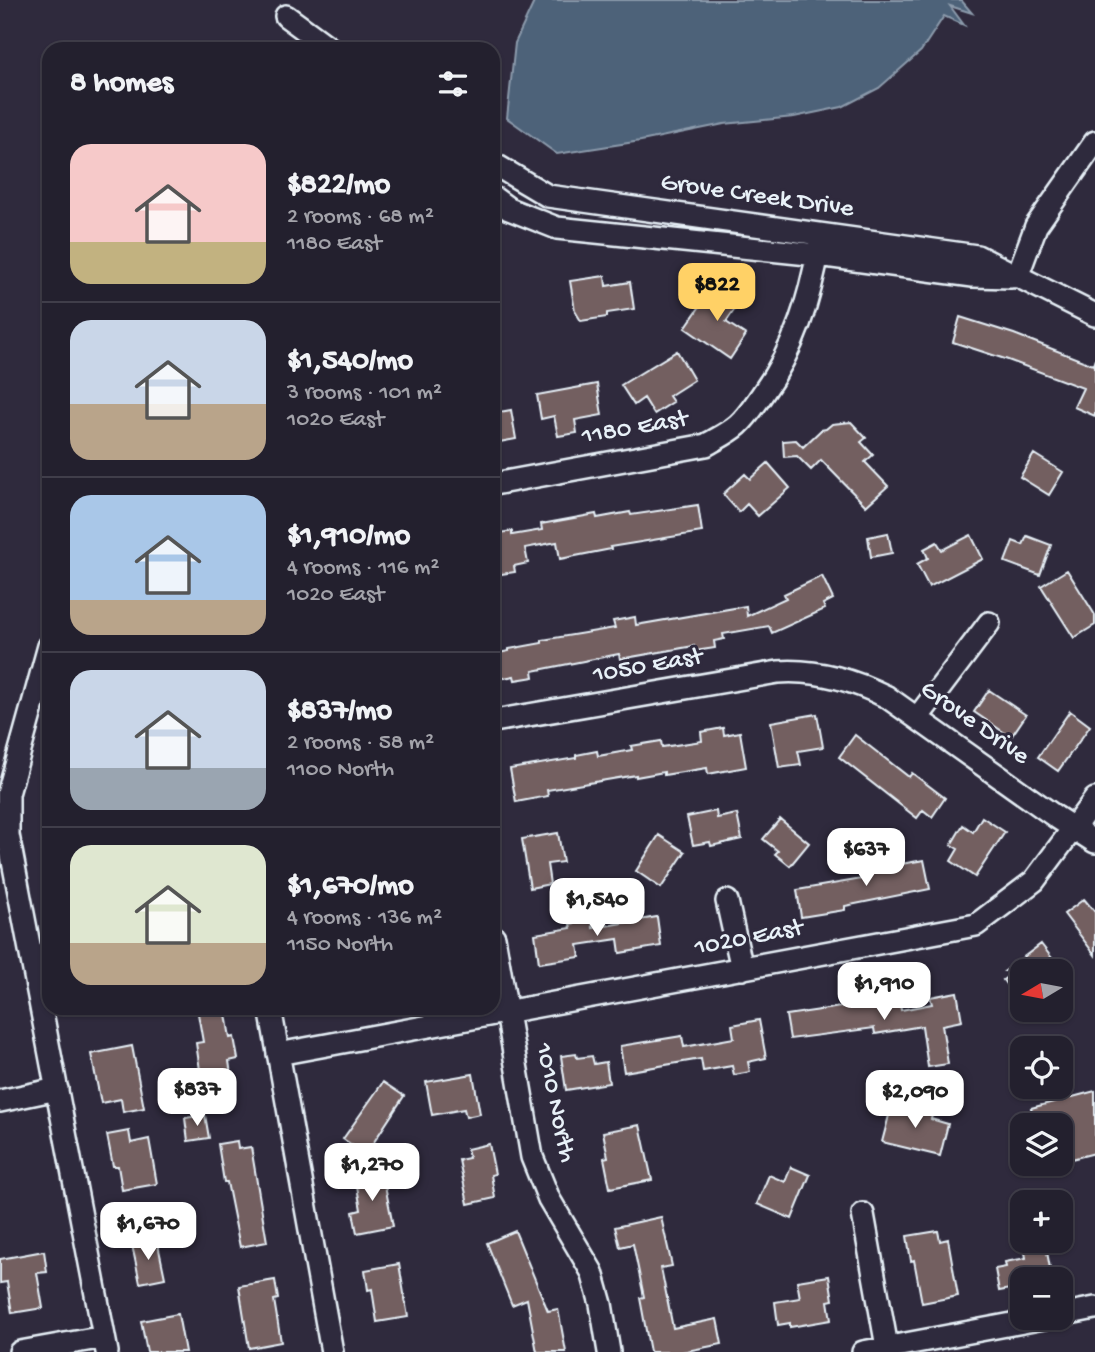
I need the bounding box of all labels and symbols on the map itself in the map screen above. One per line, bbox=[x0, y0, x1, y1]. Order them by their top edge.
street label: Grove Creek Drive bbox=[658, 168, 856, 226]
pin: $822 bbox=[676, 264, 758, 323]
street label: 1180 East bbox=[579, 404, 693, 454]
street label: 1050 East bbox=[590, 642, 708, 692]
street label: Grove Drive bbox=[913, 675, 1035, 773]
pin: $637 bbox=[825, 828, 907, 888]
pin: $1,540 bbox=[540, 878, 654, 938]
street label: 1020 East bbox=[691, 913, 808, 965]
north arrow bbox=[1010, 959, 1073, 1022]
pin: $1,910 bbox=[827, 962, 941, 1022]
street label: 1010 North bbox=[526, 1040, 582, 1165]
pin: $837 bbox=[156, 1068, 238, 1128]
pin: $2,090 bbox=[858, 1070, 972, 1130]
pin: $1,270 bbox=[315, 1144, 429, 1203]
pin: $1,670 bbox=[91, 1202, 205, 1262]

